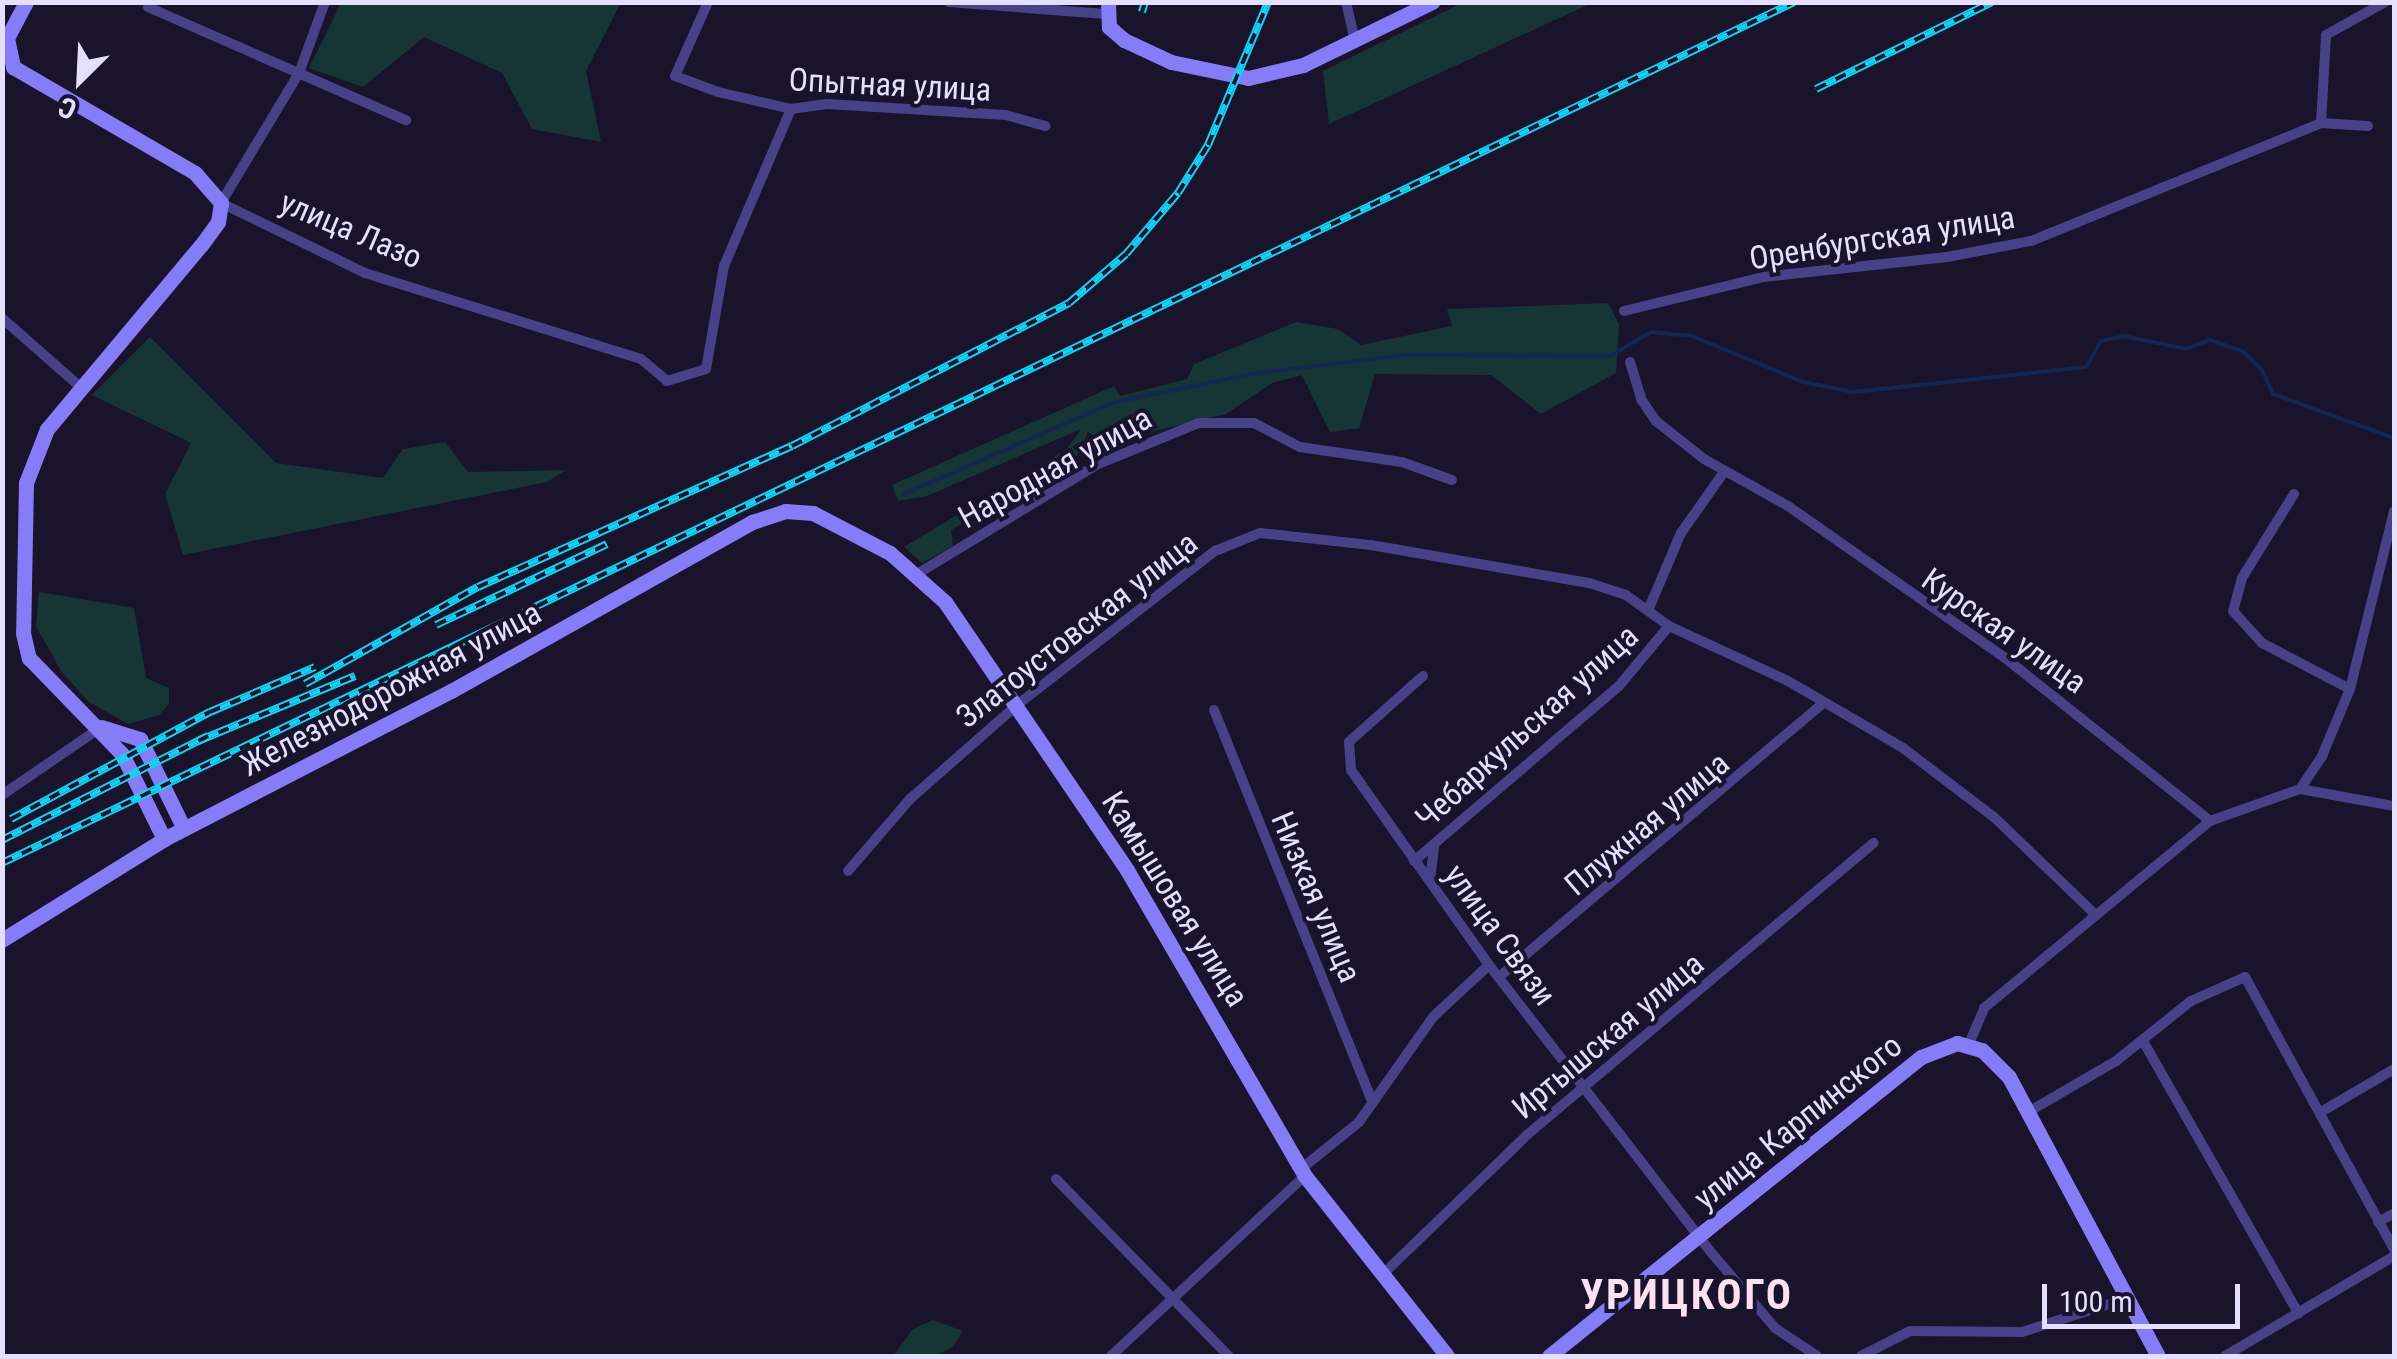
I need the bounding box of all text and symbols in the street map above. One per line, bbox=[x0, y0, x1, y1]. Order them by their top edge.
north arrow bbox=[30, 30, 130, 130]
street label: Опытная улица bbox=[788, 61, 992, 109]
text: С bbox=[54, 90, 82, 126]
street label: улица Лазо bbox=[274, 183, 428, 277]
street label: Оренбургская улица bbox=[1747, 198, 2017, 278]
street label: Народная улица bbox=[952, 399, 1158, 537]
street label: Златоустовская улица bbox=[949, 524, 1205, 736]
street label: Курская улица bbox=[1914, 560, 2094, 702]
street label: Железнодорожная улица bbox=[234, 594, 548, 784]
street label: Чебаркульская улица bbox=[1408, 617, 1646, 837]
street label: Плужная улица bbox=[1557, 744, 1737, 904]
street label: Камышовая улица bbox=[1094, 785, 1256, 1013]
street label: Низкая улица bbox=[1263, 806, 1369, 988]
street label: улица Связи bbox=[1436, 857, 1564, 1013]
street label: Иртышская улица bbox=[1505, 945, 1711, 1127]
street label: улица Карпинского bbox=[1686, 1026, 1910, 1218]
scale bar bbox=[2047, 1264, 2244, 1326]
district label: УРИЦКОГО bbox=[1580, 1270, 1794, 1320]
text: 100 m bbox=[2059, 1284, 2133, 1319]

